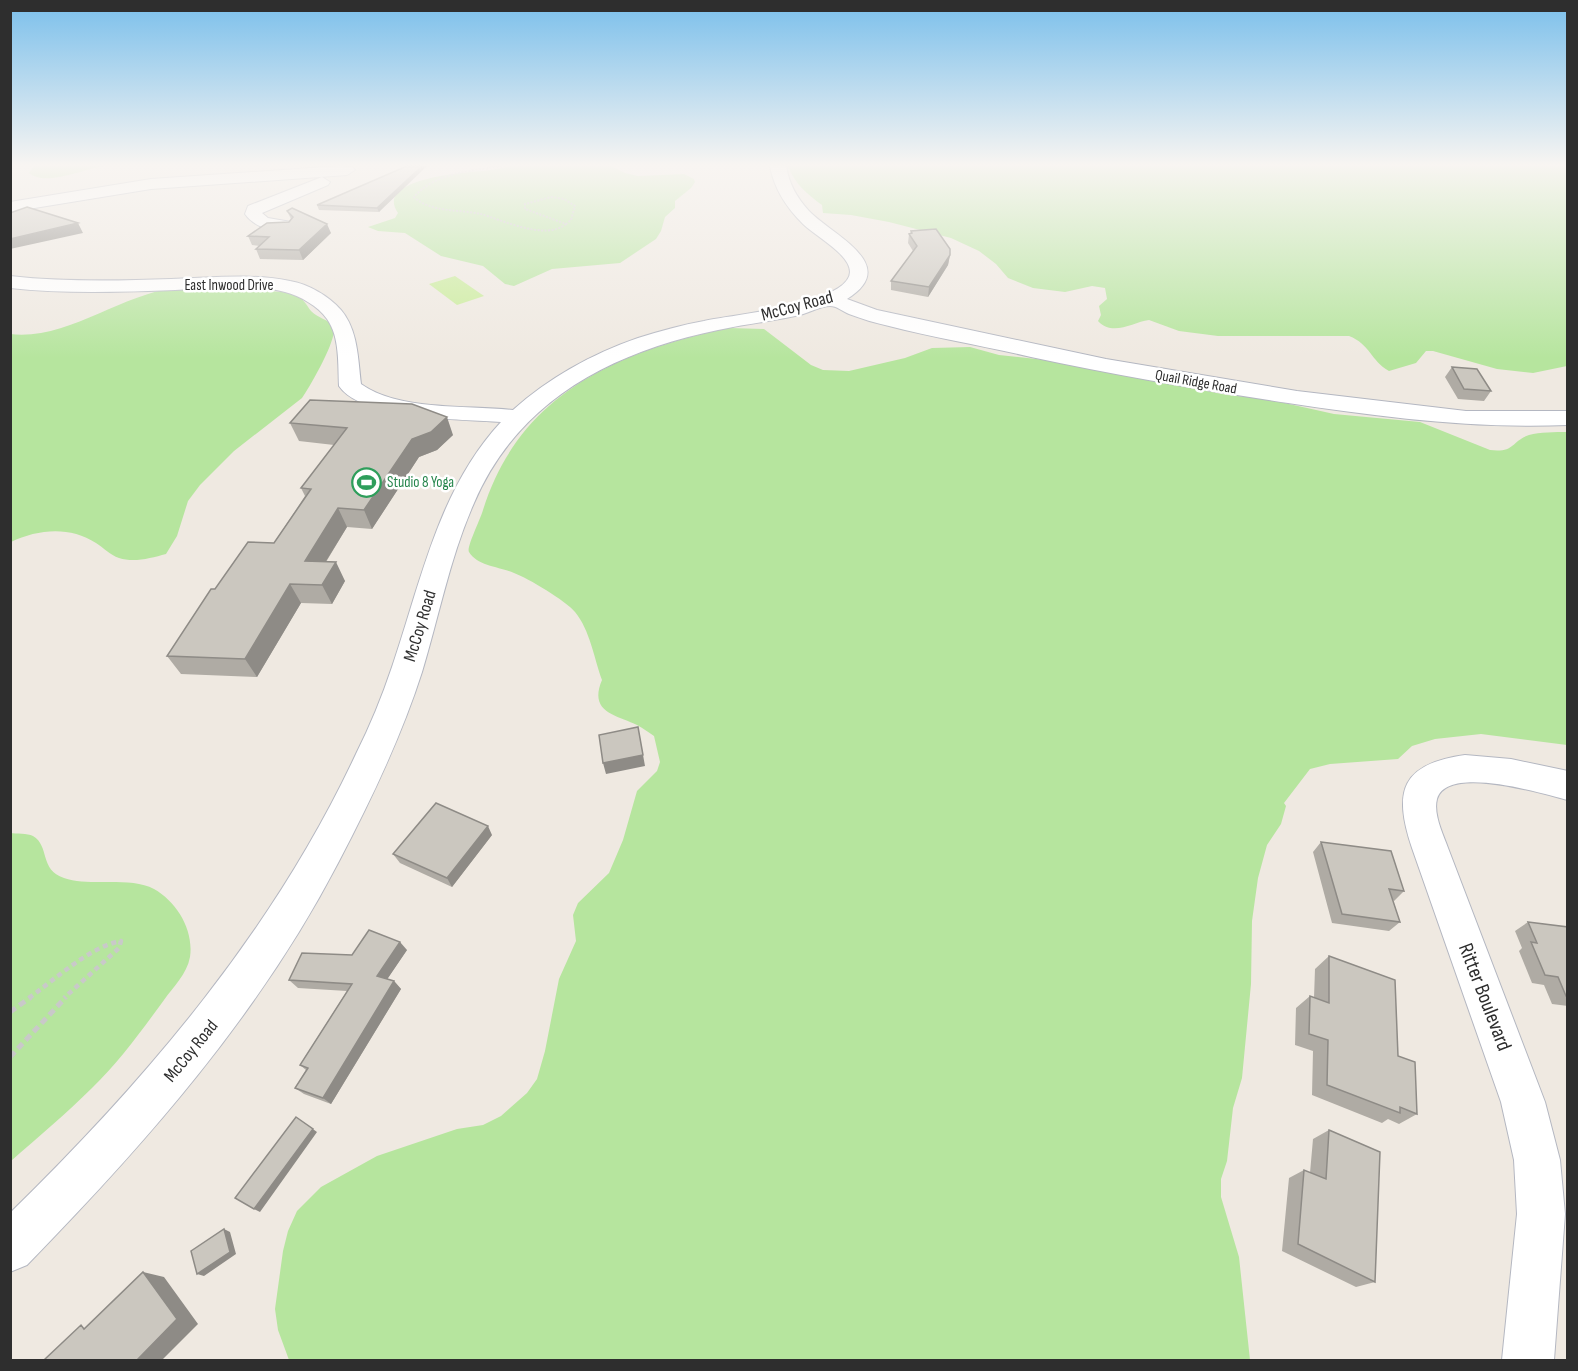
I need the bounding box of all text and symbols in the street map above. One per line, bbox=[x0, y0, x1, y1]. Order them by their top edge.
street label: East Inwood Drive bbox=[184, 276, 274, 295]
street label: McCoy Road bbox=[759, 286, 835, 326]
street label: Quail Ridge Road bbox=[1154, 365, 1238, 399]
sports icon: Studio 8 Yoga bbox=[350, 466, 382, 498]
place label: Studio 8 Yoga bbox=[387, 473, 454, 492]
street label: McCoy Road bbox=[399, 588, 441, 664]
street label: Ritter Boulevard bbox=[1453, 940, 1517, 1054]
street label: McCoy Road bbox=[160, 1016, 222, 1086]

